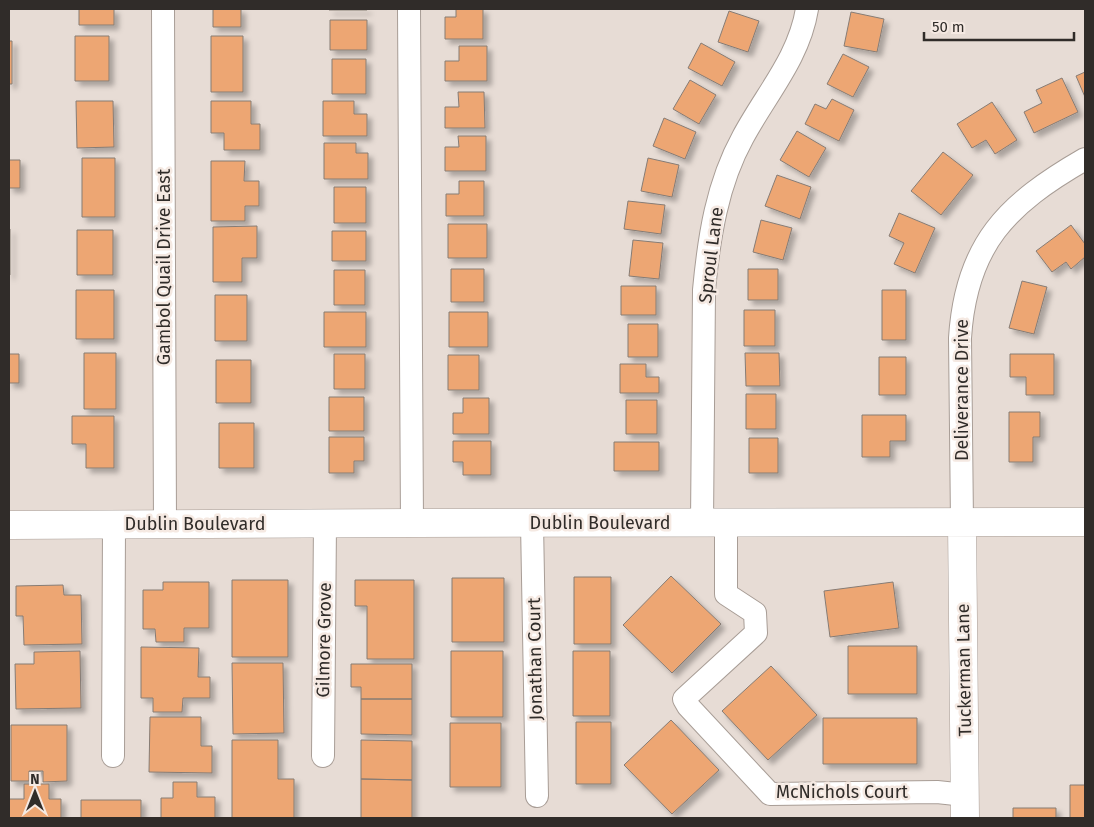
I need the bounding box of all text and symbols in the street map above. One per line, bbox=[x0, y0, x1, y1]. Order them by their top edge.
scale bar bbox=[924, 10, 1074, 42]
text: 50 m bbox=[932, 18, 965, 36]
street label: Gambol Quail Drive East bbox=[153, 168, 175, 365]
street label: Sproul Lane bbox=[694, 206, 728, 304]
street label: Deliverance Drive bbox=[951, 319, 973, 461]
street label: Dublin Boulevard bbox=[530, 512, 670, 534]
street label: Dublin Boulevard bbox=[125, 513, 265, 535]
street label: Gilmore Grove bbox=[312, 582, 336, 698]
street label: Jonathan Court bbox=[523, 597, 547, 721]
street label: Tuckerman Lane bbox=[952, 603, 976, 737]
north arrow bbox=[10, 767, 60, 817]
text: N bbox=[30, 771, 40, 788]
street label: McNichols Court bbox=[776, 781, 909, 803]

